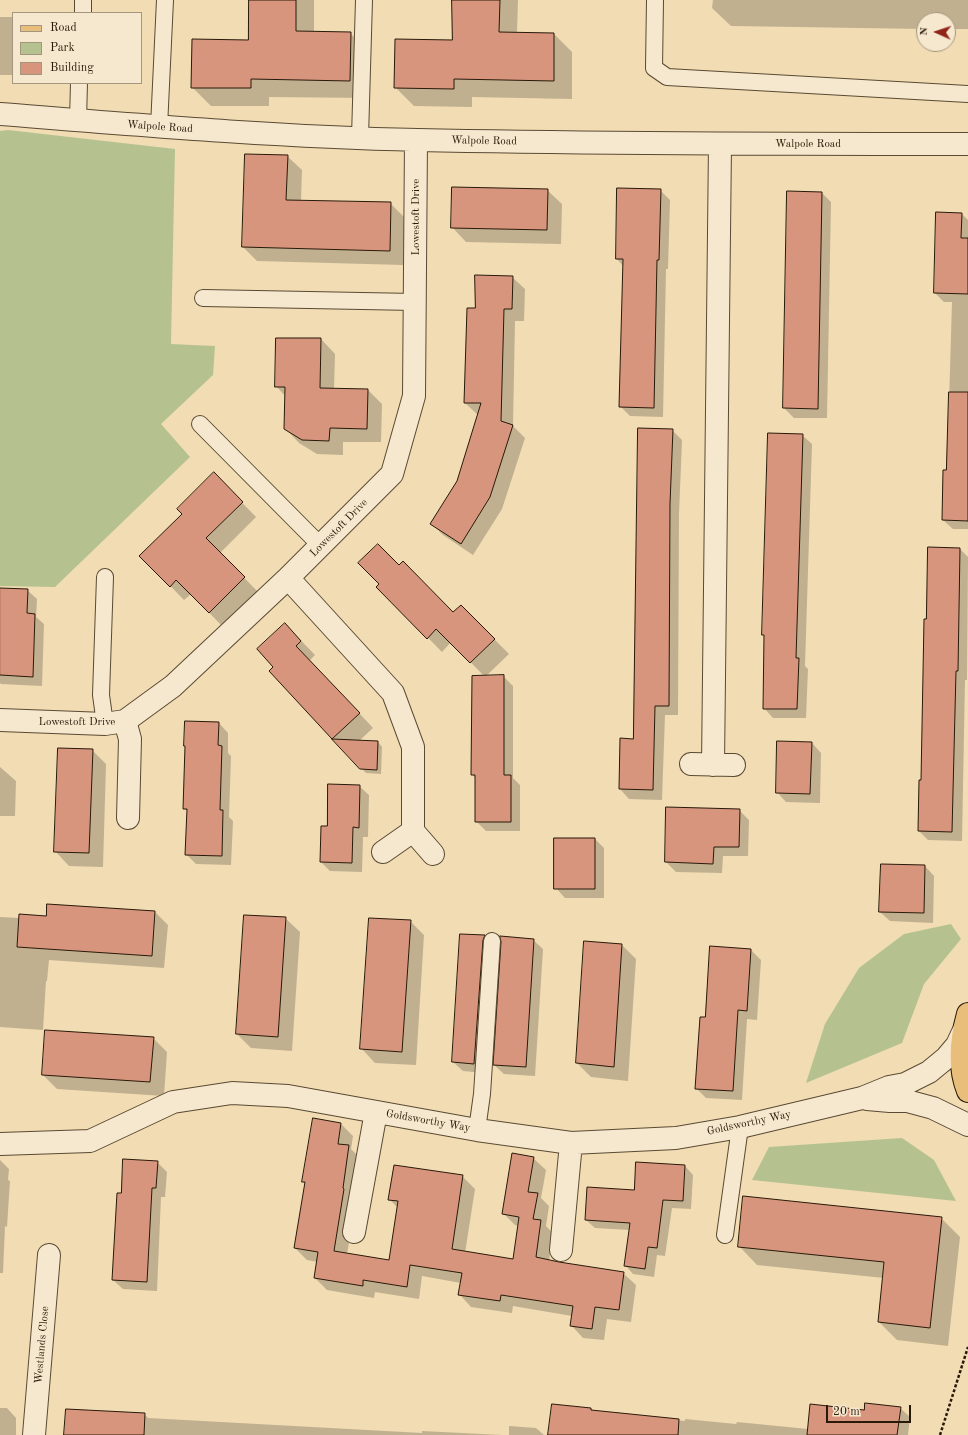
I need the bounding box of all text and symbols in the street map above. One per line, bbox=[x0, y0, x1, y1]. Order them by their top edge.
legend bbox=[12, 12, 142, 84]
north arrow bbox=[916, 12, 956, 52]
text: Road bbox=[50, 22, 77, 34]
text: N bbox=[919, 27, 930, 36]
text: Park bbox=[50, 42, 75, 54]
text: Building bbox=[50, 62, 94, 74]
street label: Walpole Road bbox=[127, 118, 193, 136]
street label: Walpole Road bbox=[451, 134, 517, 148]
street label: Walpole Road bbox=[775, 137, 841, 151]
street label: Lowestoft Drive bbox=[409, 179, 423, 255]
street label: Lowestoft Drive bbox=[307, 496, 371, 560]
street label: Lowestoft Drive bbox=[39, 715, 115, 729]
street label: Goldsworthy Way bbox=[385, 1107, 471, 1135]
street label: Goldsworthy Way bbox=[706, 1108, 792, 1138]
street label: Westlands Close bbox=[32, 1306, 52, 1384]
scale bar bbox=[828, 1397, 913, 1423]
text: 20 m bbox=[833, 1406, 860, 1418]

